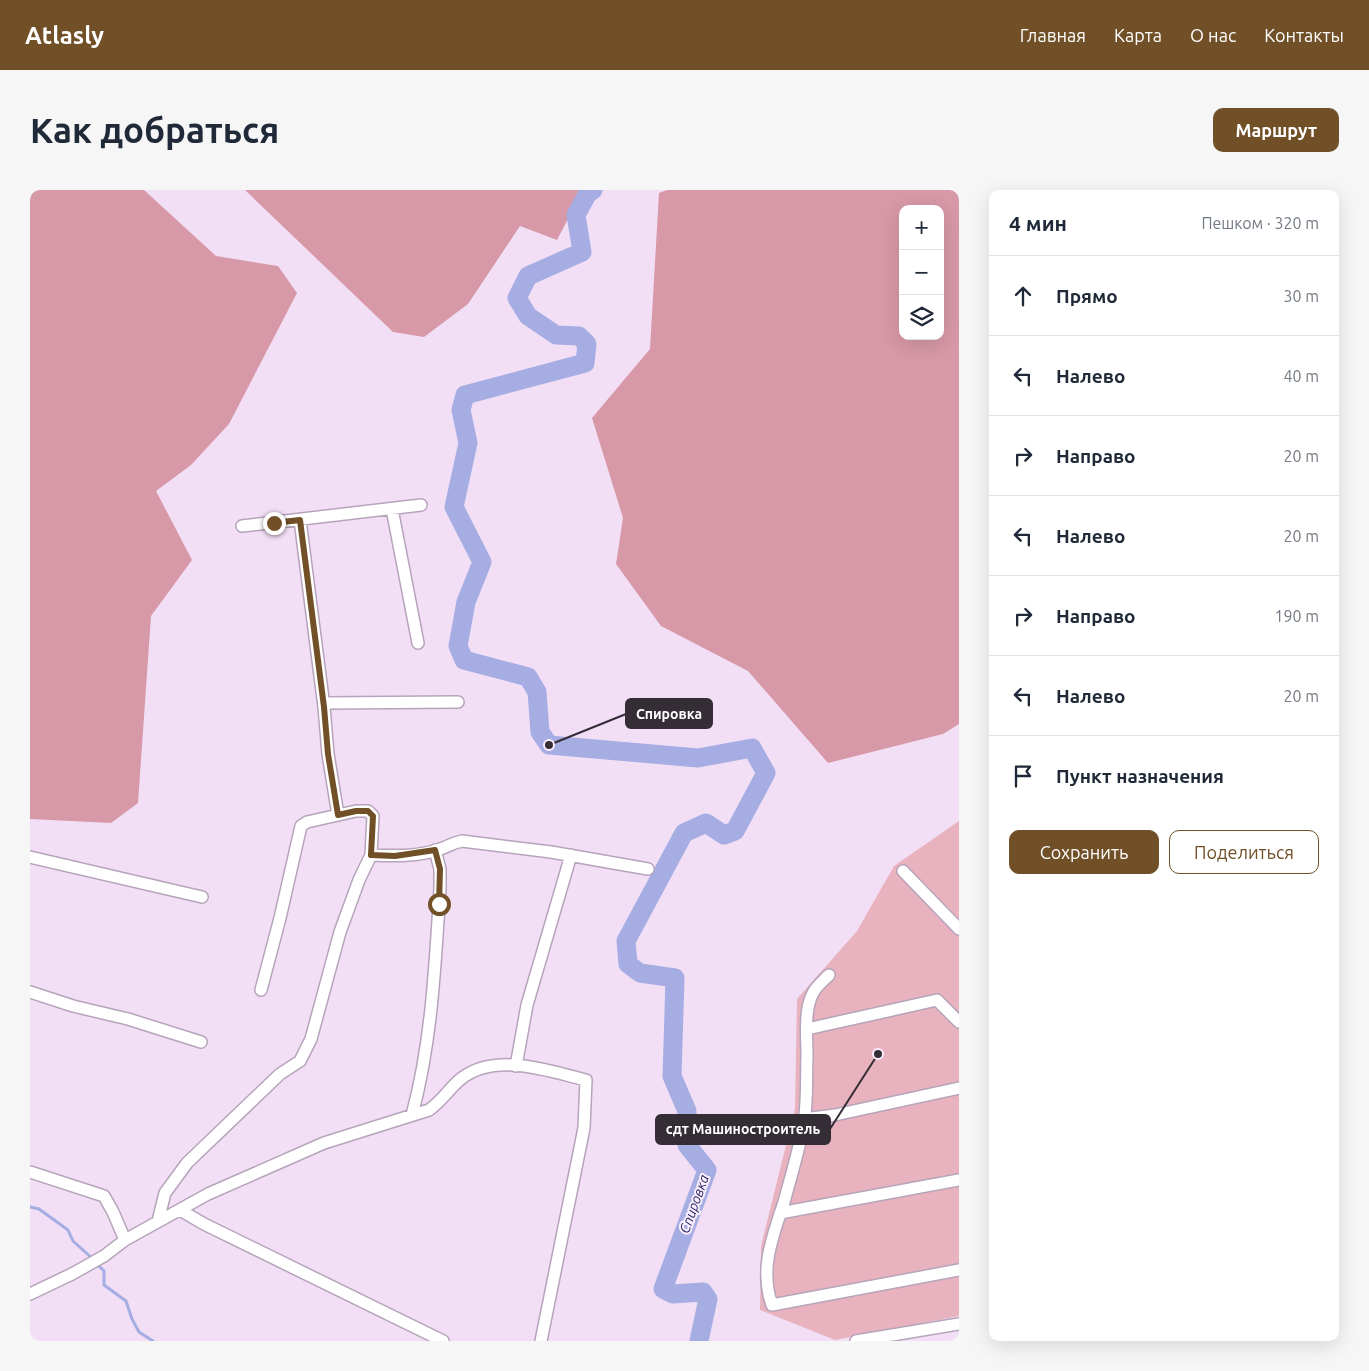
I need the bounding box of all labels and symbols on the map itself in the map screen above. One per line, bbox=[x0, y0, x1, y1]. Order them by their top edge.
route end bbox=[263, 512, 286, 535]
callout: Спировка bbox=[626, 699, 712, 728]
text: Спировка bbox=[636, 706, 702, 722]
route start bbox=[428, 893, 451, 916]
callout: сдт Машиностроитель bbox=[656, 1115, 830, 1144]
text: сдт Машиностроитель bbox=[666, 1121, 820, 1137]
water label: Спировка bbox=[676, 1172, 712, 1235]

